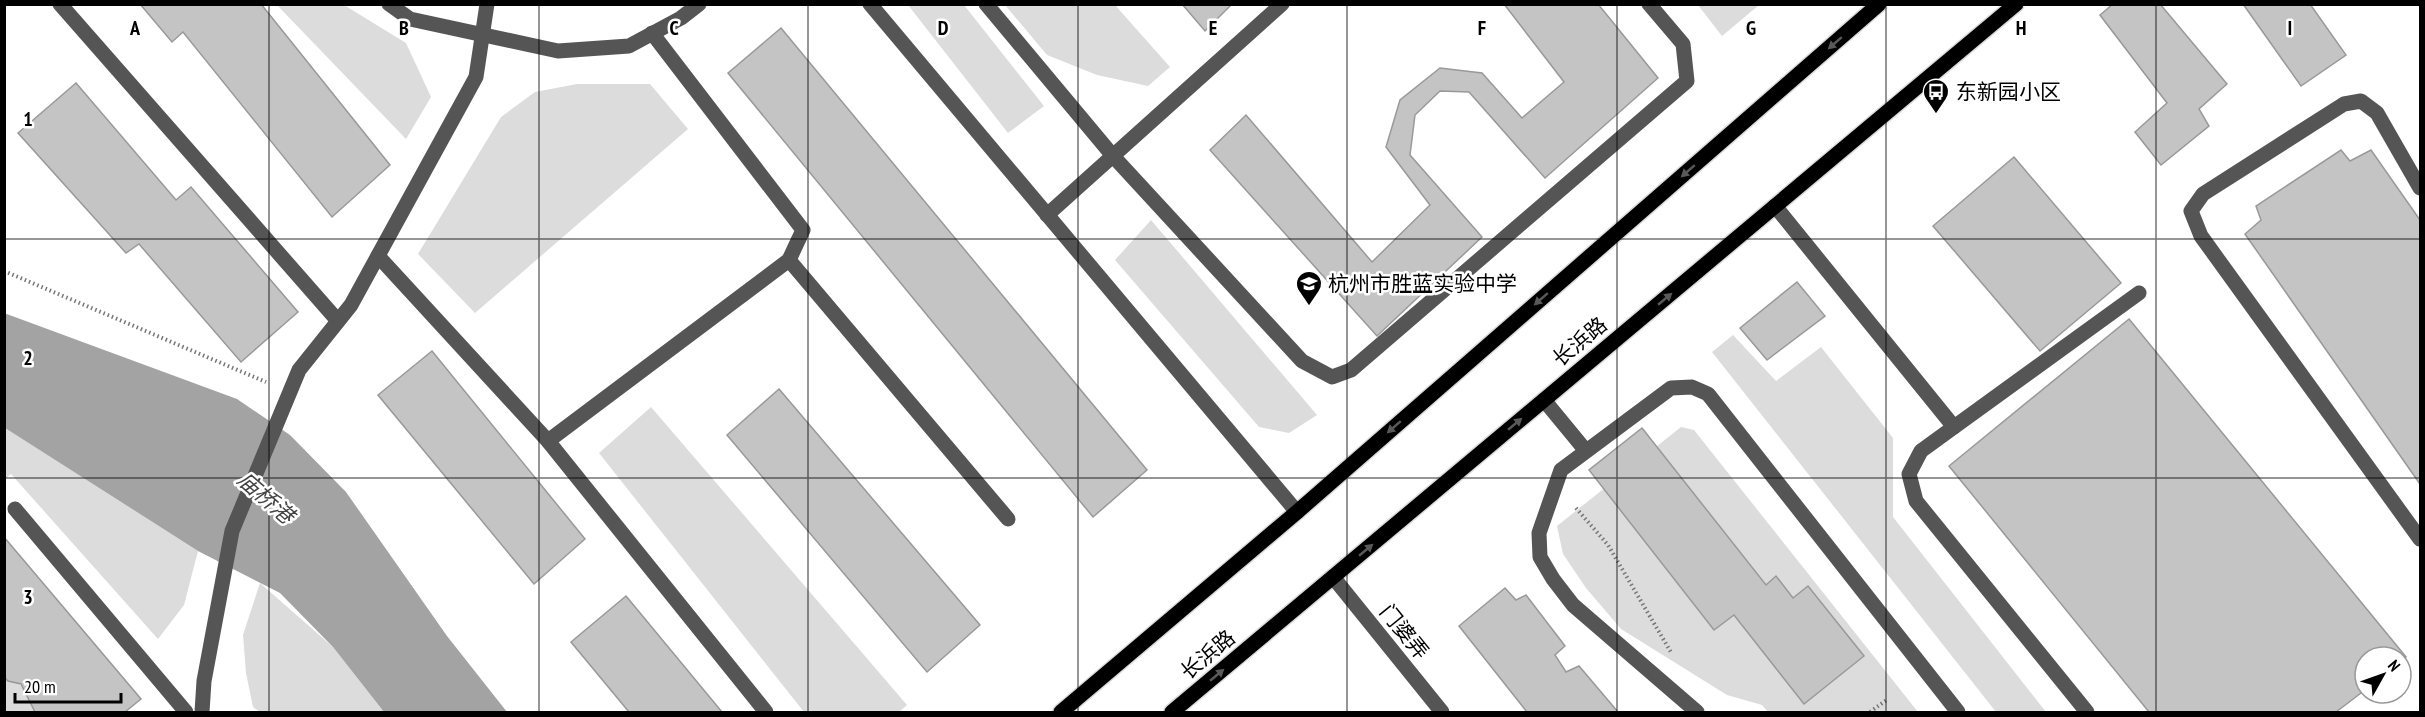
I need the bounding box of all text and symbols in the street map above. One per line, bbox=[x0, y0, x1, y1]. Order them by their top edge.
text: A bbox=[129, 15, 141, 41]
text: B bbox=[399, 15, 409, 41]
text: C bbox=[669, 15, 679, 41]
text: D bbox=[938, 15, 949, 41]
text: E bbox=[1209, 15, 1217, 41]
text: F bbox=[1478, 15, 1486, 41]
text: G bbox=[1746, 15, 1756, 41]
text: H bbox=[2016, 15, 2026, 41]
text: I bbox=[2288, 15, 2292, 41]
one-way arrow bbox=[1828, 36, 1843, 49]
bus stop icon: 东新园小区 bbox=[1921, 77, 1951, 115]
place label: 东新园小区 bbox=[1956, 78, 2061, 105]
text: 1 bbox=[23, 106, 33, 132]
one-way arrow bbox=[1681, 164, 1696, 177]
school or university icon: 杭州市胜蓝实验中学 bbox=[1294, 269, 1324, 307]
place label: 杭州市胜蓝实验中学 bbox=[1328, 270, 1517, 297]
one-way arrow bbox=[1534, 292, 1549, 305]
one-way arrow bbox=[1657, 293, 1672, 306]
street label: 长浜路 bbox=[1547, 311, 1612, 372]
text: 2 bbox=[23, 345, 33, 371]
one-way arrow bbox=[1507, 418, 1522, 431]
one-way arrow bbox=[1386, 421, 1402, 434]
water label: 庙桥港 bbox=[232, 465, 302, 531]
one-way arrow bbox=[1358, 543, 1374, 556]
text: 3 bbox=[23, 584, 33, 610]
street label: 门婆弄 bbox=[1374, 599, 1435, 665]
street label: 长浜路 bbox=[1175, 624, 1240, 685]
north arrow bbox=[2353, 645, 2413, 705]
text: N bbox=[2384, 656, 2405, 675]
scale bar bbox=[15, 666, 122, 704]
one-way arrow bbox=[1209, 669, 1224, 682]
text: 20 m bbox=[24, 675, 56, 698]

